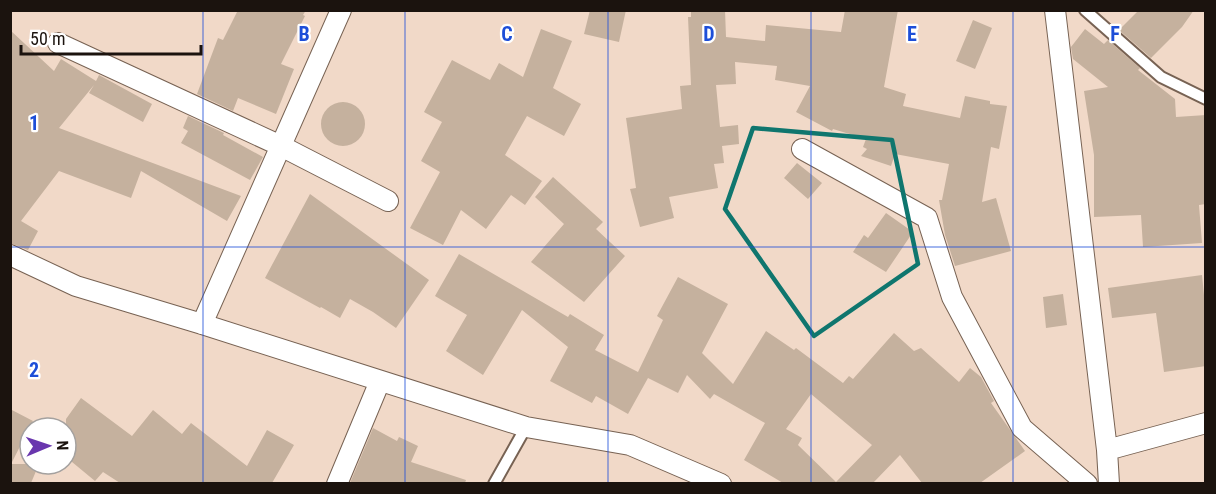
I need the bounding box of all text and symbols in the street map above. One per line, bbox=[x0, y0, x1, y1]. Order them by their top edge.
scale bar bbox=[21, 18, 201, 56]
text: B bbox=[298, 22, 310, 46]
text: C bbox=[501, 22, 513, 46]
text: D bbox=[703, 22, 715, 46]
text: E bbox=[907, 22, 917, 46]
text: F bbox=[1110, 22, 1120, 46]
text: 50 m bbox=[30, 28, 65, 49]
text: 1 bbox=[29, 111, 39, 135]
text: 2 bbox=[29, 358, 39, 382]
north arrow bbox=[18, 416, 78, 476]
text: N bbox=[53, 440, 72, 451]

